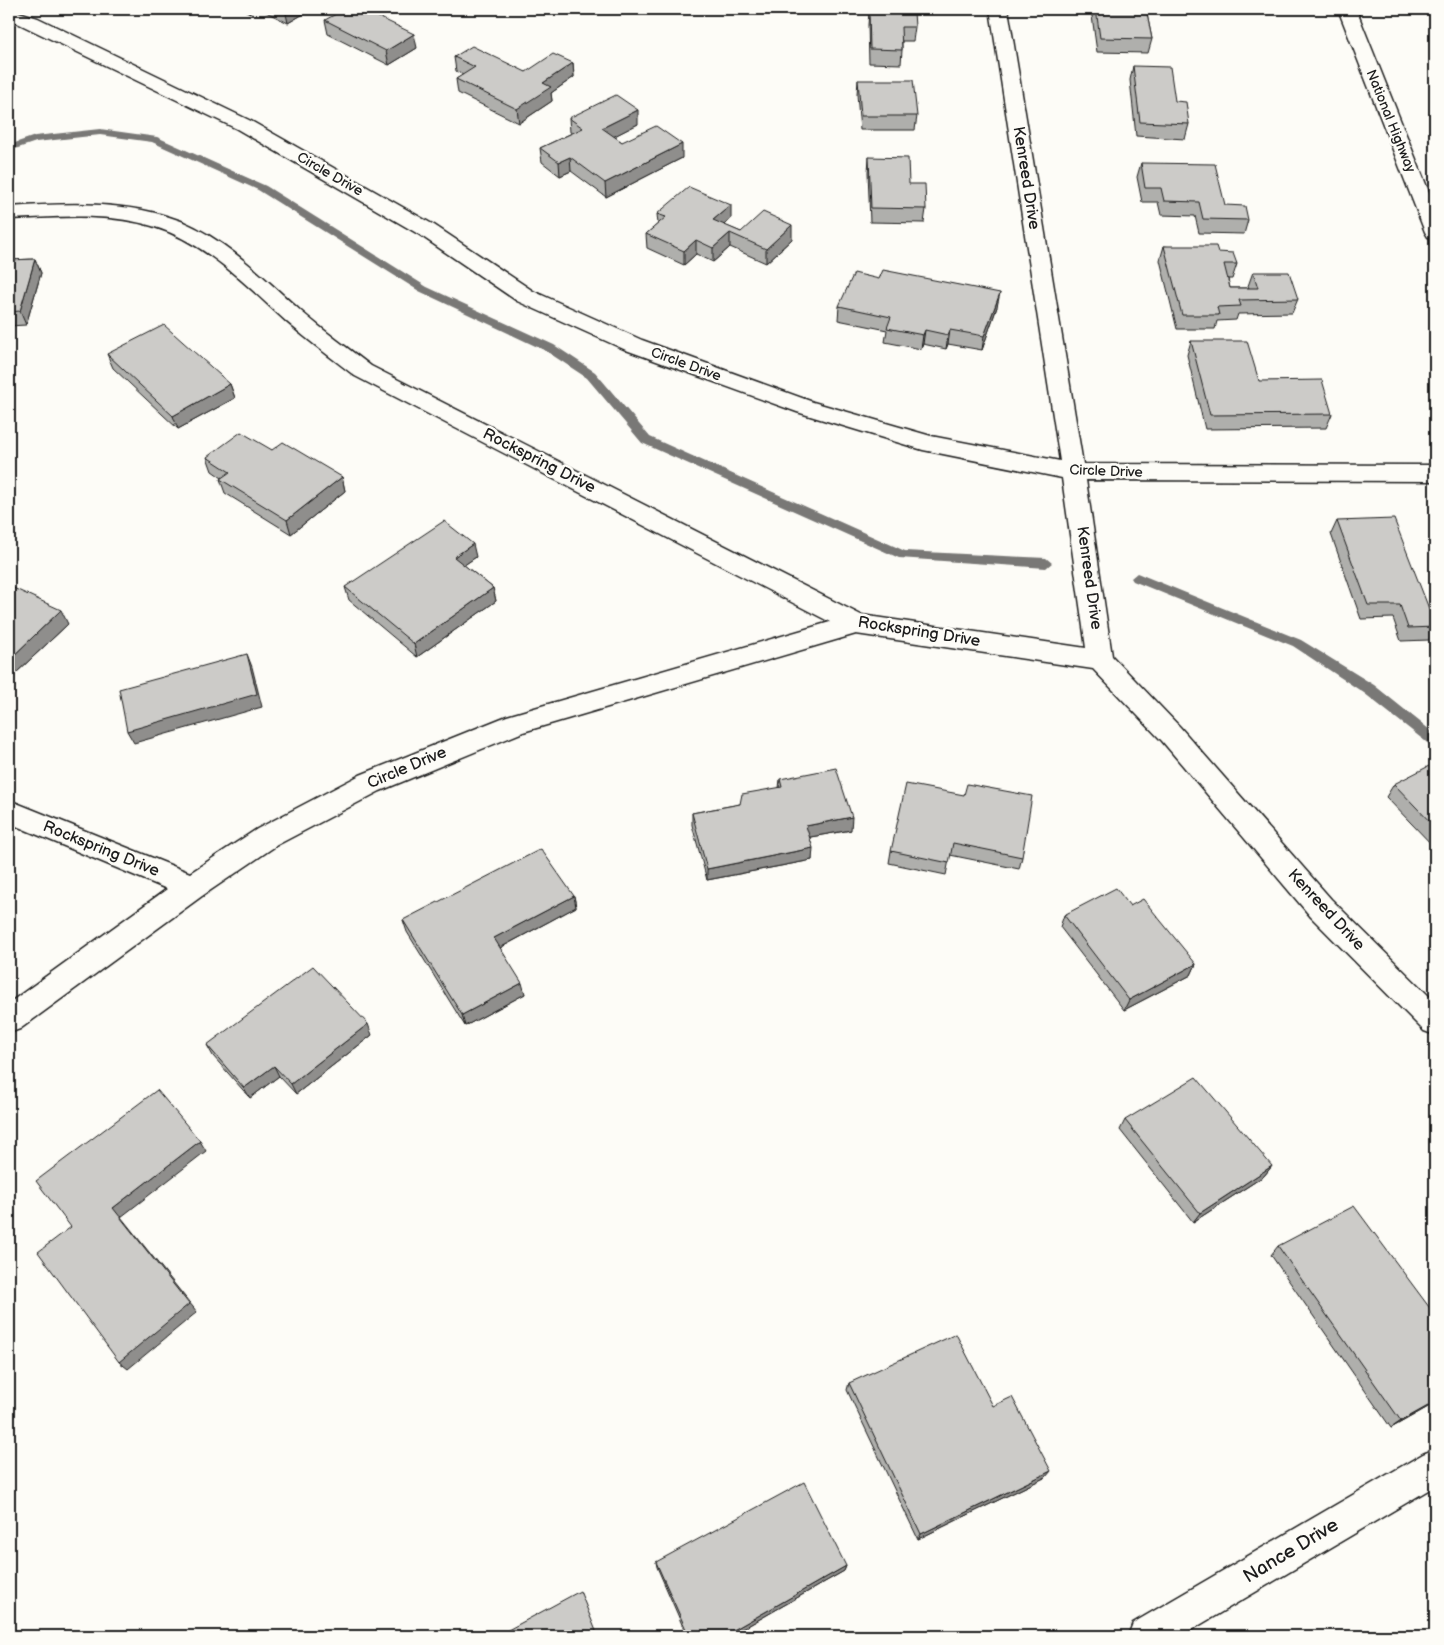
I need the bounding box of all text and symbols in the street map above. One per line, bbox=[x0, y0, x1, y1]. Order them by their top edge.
street label: National Highway bbox=[1363, 67, 1420, 176]
street label: Kenreed Drive bbox=[1008, 125, 1044, 231]
street label: Circle Drive bbox=[294, 148, 366, 200]
street label: Circle Drive bbox=[649, 343, 723, 385]
street label: Rockspring Drive bbox=[480, 424, 599, 498]
street label: Circle Drive bbox=[1069, 461, 1143, 481]
street label: Kenreed Drive bbox=[1072, 525, 1106, 631]
street label: Rockspring Drive bbox=[856, 613, 982, 651]
street label: Circle Drive bbox=[365, 743, 450, 793]
street label: Rockspring Drive bbox=[40, 817, 162, 881]
street label: Kenreed Drive bbox=[1284, 865, 1369, 955]
street label: Nance Drive bbox=[1239, 1514, 1343, 1588]

